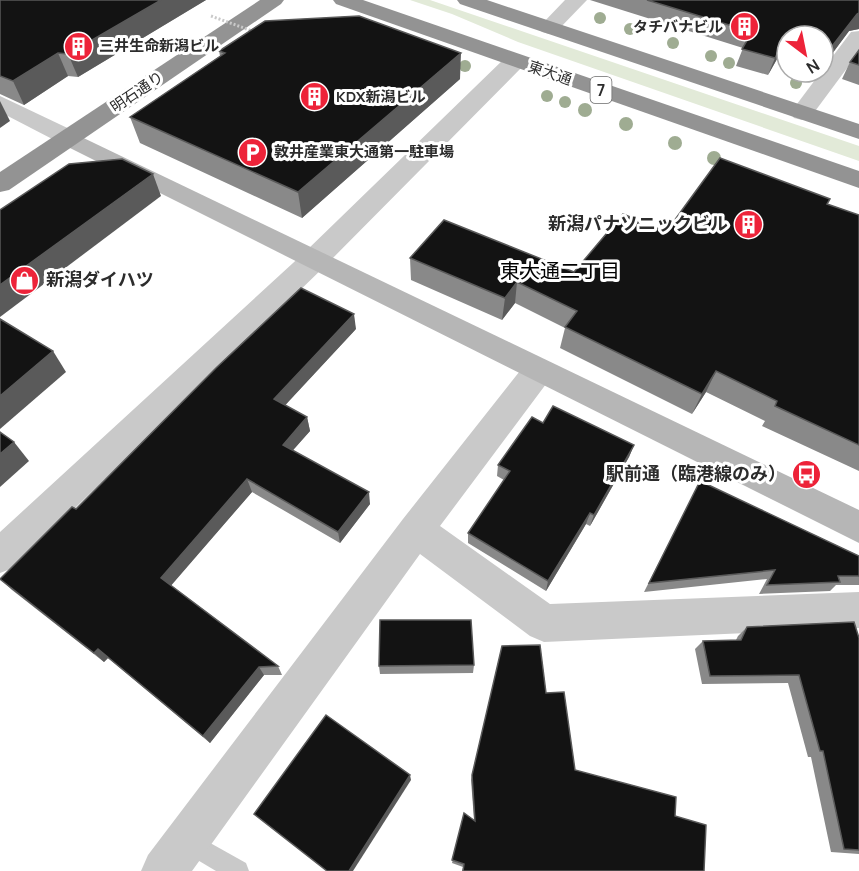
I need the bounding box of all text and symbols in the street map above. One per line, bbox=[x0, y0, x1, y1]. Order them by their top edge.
building icon: タチバナビル bbox=[728, 11, 760, 43]
place label: タチバナビル bbox=[633, 16, 723, 37]
north arrow bbox=[775, 24, 835, 84]
building icon: 三井生命新潟ビル bbox=[62, 30, 94, 62]
place label: 三井生命新潟ビル bbox=[99, 35, 219, 56]
text: N bbox=[802, 54, 824, 79]
street label: 東大通 bbox=[525, 55, 575, 90]
street label: 明石通り bbox=[106, 66, 167, 117]
road number: 7 bbox=[590, 77, 612, 103]
building icon: KDX新潟ビル bbox=[299, 81, 331, 113]
place label: KDX新潟ビル bbox=[336, 86, 426, 107]
parking icon: 敦井産業東大通第一駐車場 bbox=[237, 136, 269, 168]
place label: 敦井産業東大通第一駐車場 bbox=[274, 141, 454, 162]
building icon: 新潟パナソニックビル bbox=[733, 208, 765, 240]
place label: 新潟パナソニックビル bbox=[548, 211, 728, 235]
district label: 東大通二丁目 bbox=[500, 257, 620, 284]
shop icon: 新潟ダイハツ bbox=[9, 264, 41, 296]
place label: 新潟ダイハツ bbox=[46, 267, 154, 291]
bus stop icon: 駅前通（臨港線のみ） bbox=[791, 458, 823, 490]
place label: 駅前通（臨港線のみ） bbox=[606, 461, 786, 485]

